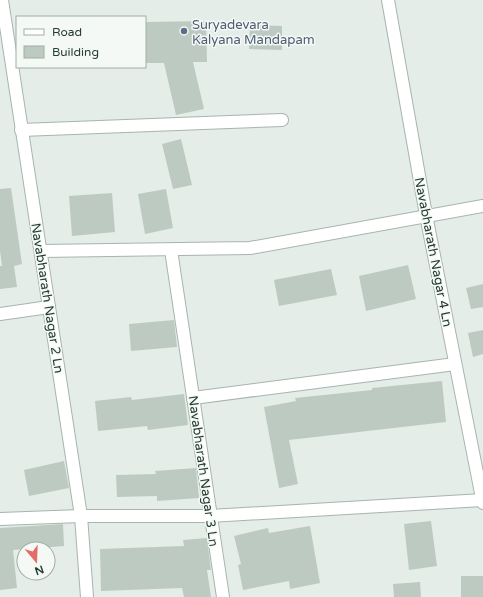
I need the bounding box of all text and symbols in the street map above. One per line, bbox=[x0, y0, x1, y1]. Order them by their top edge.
legend bbox=[16, 16, 146, 68]
place label: Suryadevara Kalyana Mandapam bbox=[192, 17, 315, 48]
text: Road bbox=[52, 25, 82, 39]
marker: Suryadevara Kalyana Mandapam bbox=[179, 26, 189, 36]
text: Building bbox=[52, 45, 99, 59]
street label: Navabharath Nagar 4 Ln bbox=[411, 176, 455, 328]
street label: Navabharath Nagar 2 Ln bbox=[27, 222, 67, 375]
street label: Navabharath Nagar 3 Ln bbox=[185, 395, 222, 548]
north arrow bbox=[16, 541, 56, 581]
text: N bbox=[33, 562, 45, 578]

